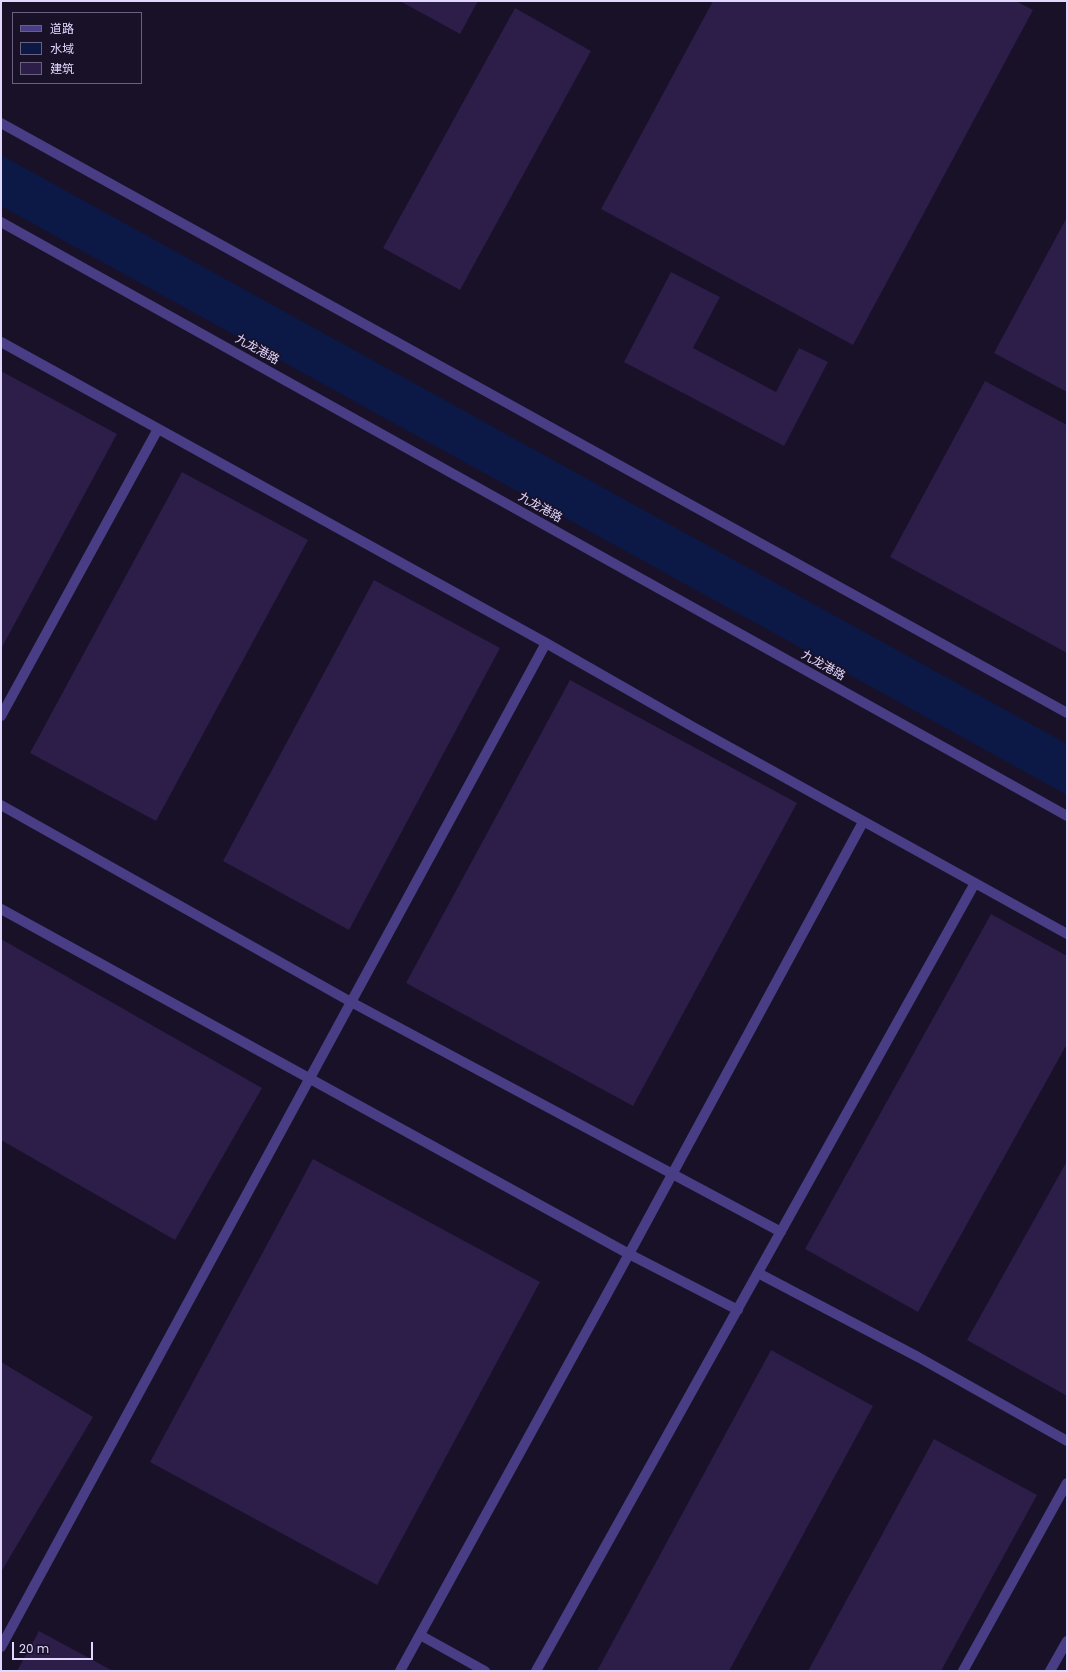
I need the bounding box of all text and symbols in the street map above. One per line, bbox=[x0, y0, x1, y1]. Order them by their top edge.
legend bbox=[12, 12, 142, 84]
text: 道路 bbox=[50, 20, 74, 37]
text: 水域 bbox=[50, 40, 74, 57]
text: 建筑 bbox=[50, 60, 74, 77]
street label: 九龙港路 bbox=[233, 332, 281, 368]
street label: 九龙港路 bbox=[516, 490, 564, 526]
street label: 九龙港路 bbox=[799, 648, 847, 684]
scale bar bbox=[14, 1634, 95, 1660]
text: 20 m bbox=[19, 1640, 49, 1657]

